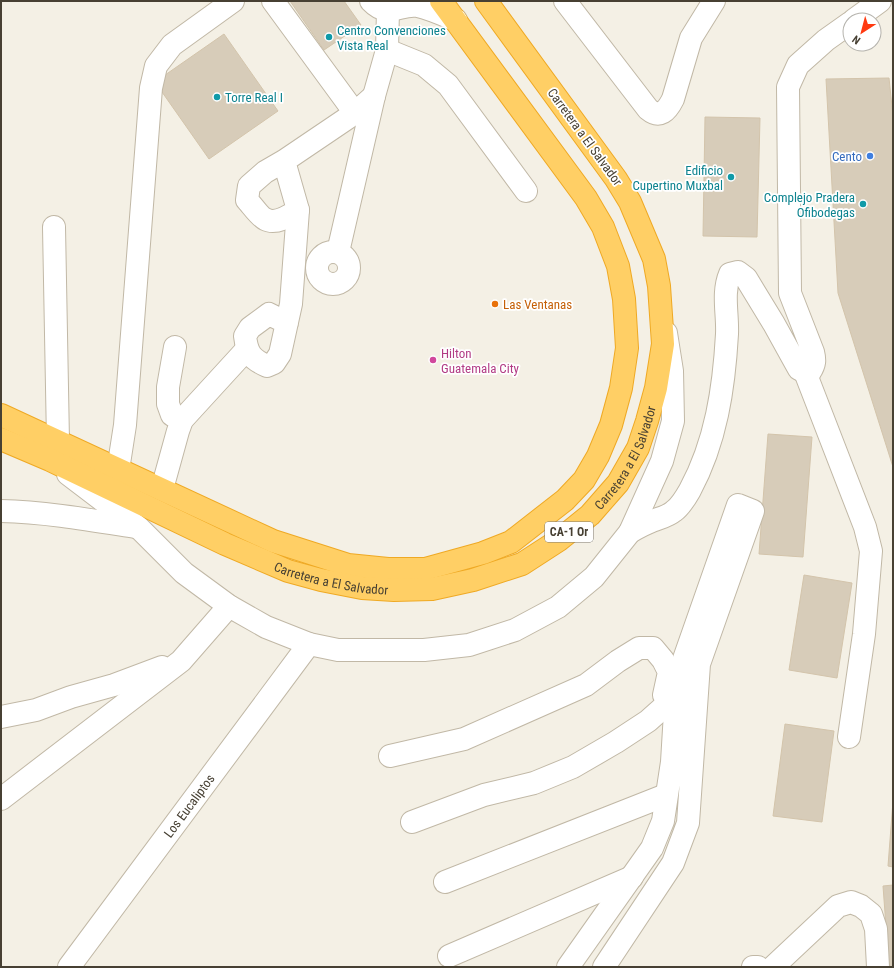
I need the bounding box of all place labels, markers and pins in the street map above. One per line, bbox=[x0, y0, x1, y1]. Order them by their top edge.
place label: Centro Convenciones Vista Real bbox=[337, 23, 446, 53]
marker: Centro Convenciones Vista Real bbox=[324, 32, 334, 42]
place label: Torre Real I bbox=[225, 90, 283, 105]
marker: Torre Real I bbox=[212, 92, 222, 102]
place label: Cento bbox=[832, 149, 862, 164]
marker: Cento bbox=[865, 151, 875, 161]
place label: Edificio Cupertino Muxbal bbox=[632, 163, 723, 193]
marker: Edificio Cupertino Muxbal bbox=[726, 172, 736, 182]
place label: Complejo Pradera Ofibodegas bbox=[764, 190, 855, 220]
marker: Complejo Pradera Ofibodegas bbox=[858, 199, 868, 209]
place label: Las Ventanas bbox=[503, 297, 572, 312]
marker: Las Ventanas bbox=[490, 299, 500, 309]
place label: Hilton Guatemala City bbox=[441, 346, 520, 376]
marker: Hilton Guatemala City bbox=[428, 355, 438, 365]

